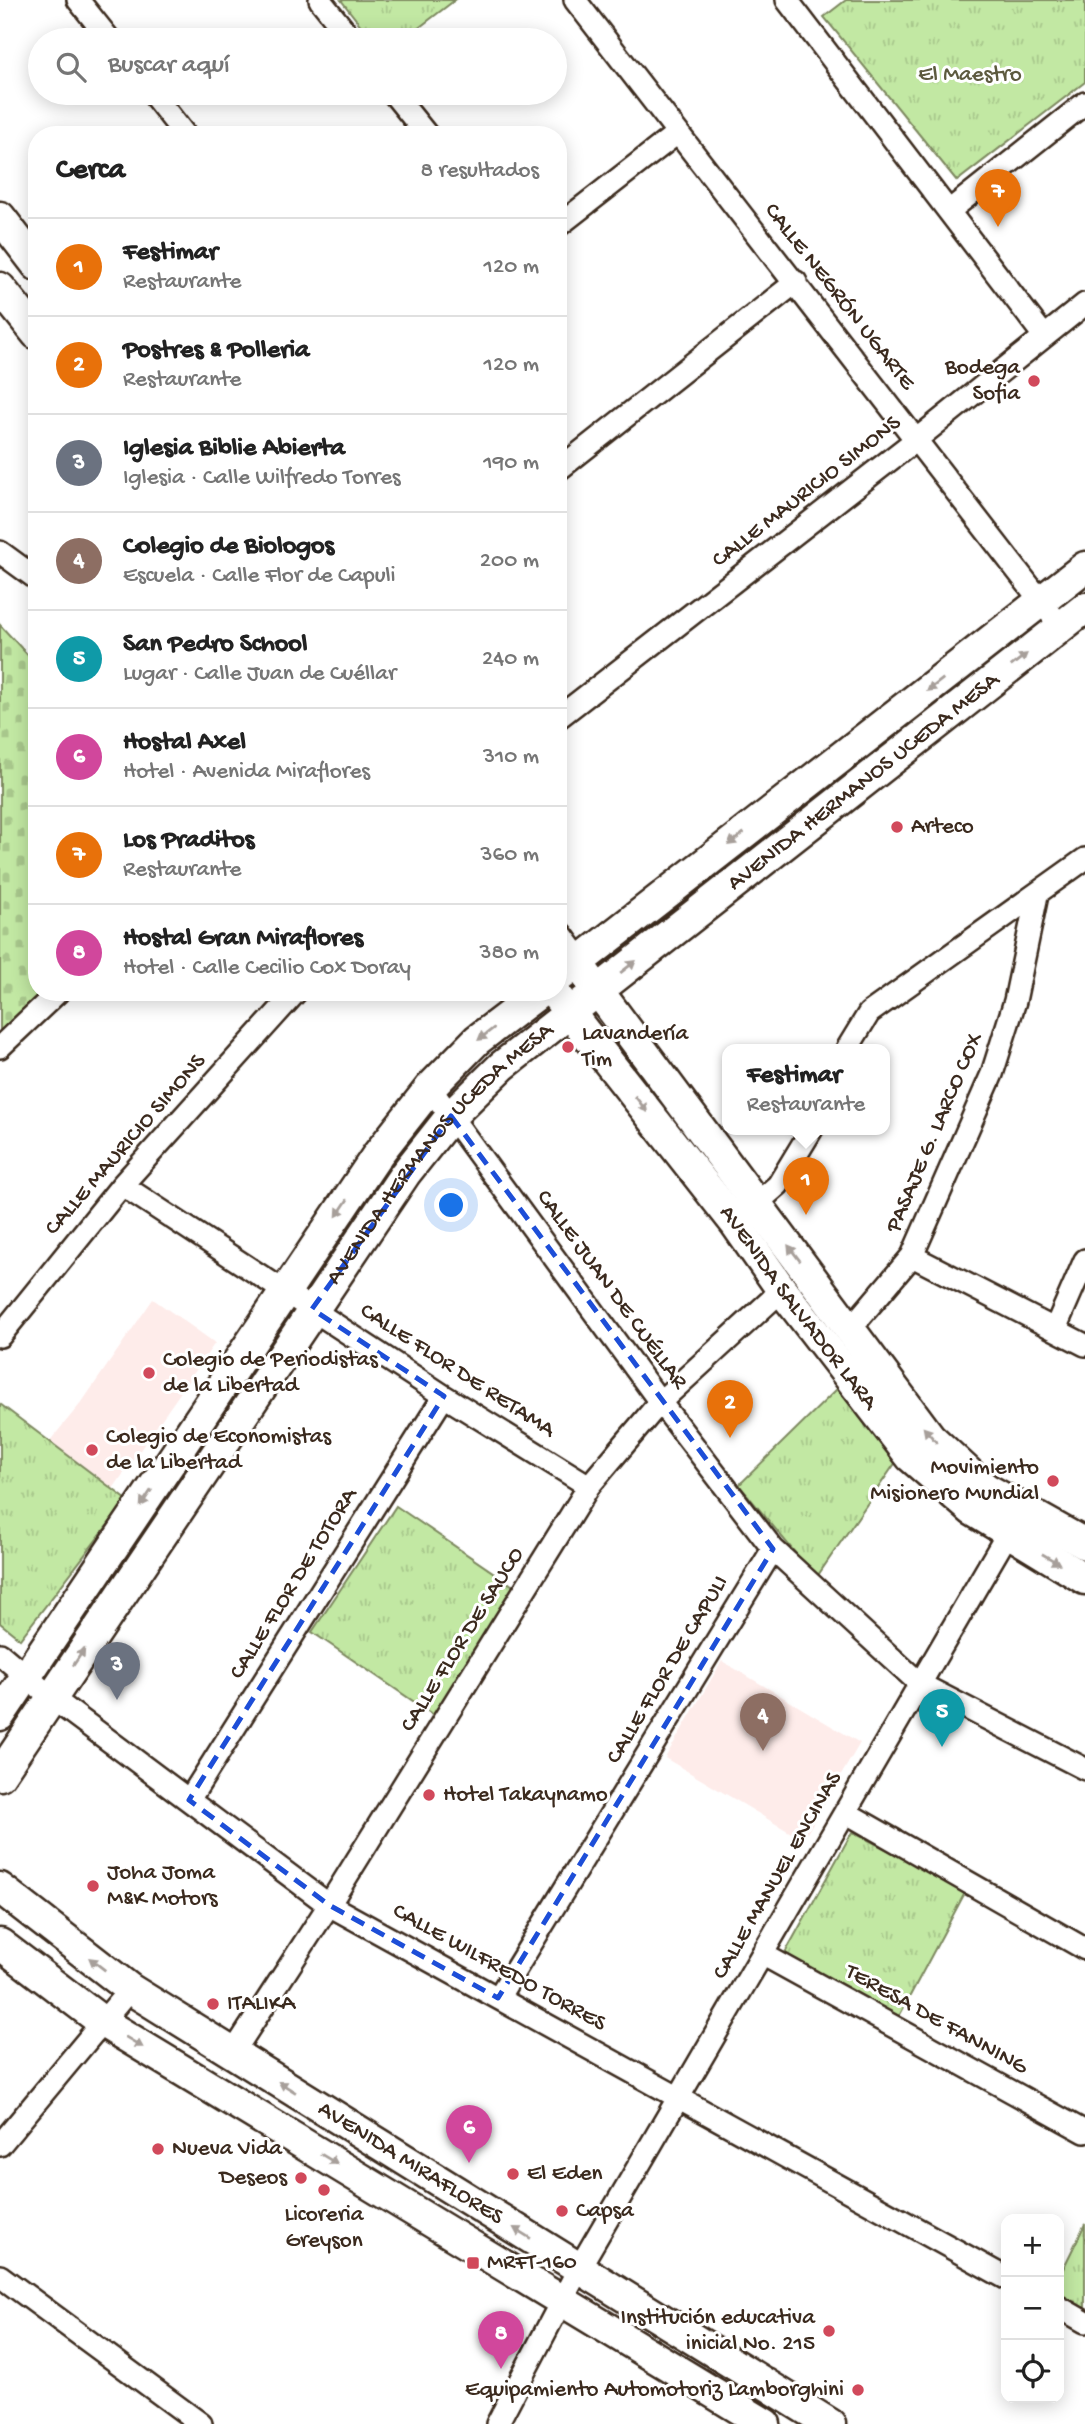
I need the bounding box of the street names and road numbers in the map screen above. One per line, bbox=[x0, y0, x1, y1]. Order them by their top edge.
street label: CALLE NEGRÓN UGARTE bbox=[758, 198, 921, 397]
street label: CALLE MAURICIO SIMONS bbox=[707, 410, 907, 574]
street label: AVENIDA HERMANOS UCEDA MESA bbox=[722, 666, 1006, 897]
street label: AVENIDA HERMANOS UCEDA MESA bbox=[321, 1016, 560, 1290]
street label: PASAJE G. LARCO COX bbox=[880, 1029, 990, 1238]
street label: CALLE MAURICIO SIMONS bbox=[40, 1048, 213, 1241]
street label: CALLE JUAN DE CUÉLLAR bbox=[530, 1185, 693, 1396]
street label: AVENIDA SALVADOR LARA bbox=[713, 1200, 884, 1417]
street label: CALLE FLOR DE RETAMA bbox=[354, 1298, 561, 1445]
street label: CALLE FLOR DE TOTORA bbox=[224, 1482, 364, 1684]
street label: CALLE FLOR DE SAUCO bbox=[395, 1542, 531, 1737]
street label: CALLE FLOR DE CAPULI bbox=[601, 1571, 735, 1769]
street label: CALLE MANUEL ENCINAS bbox=[707, 1767, 849, 1985]
street label: CALLE WILFREDO TORRES bbox=[387, 1898, 611, 2038]
street label: TERESA DE FANNING bbox=[838, 1958, 1033, 2082]
street label: AVENIDA MIRAFLORES bbox=[313, 2096, 509, 2231]

